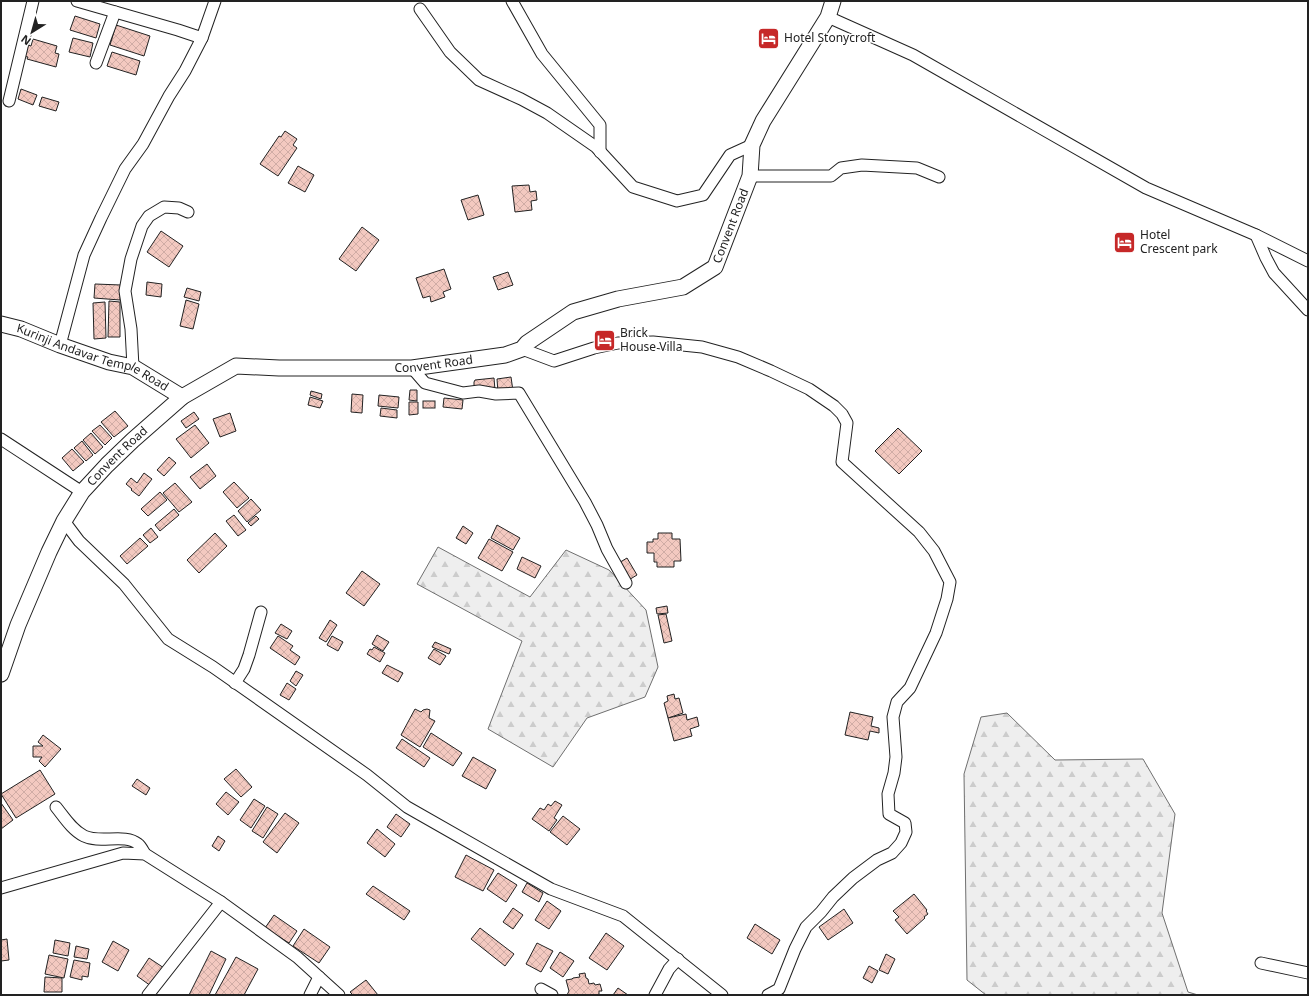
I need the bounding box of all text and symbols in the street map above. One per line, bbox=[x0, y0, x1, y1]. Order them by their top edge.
north arrow bbox=[12, 12, 52, 52]
hotel icon: Hotel Stonycroft bbox=[755, 25, 781, 51]
place label: Hotel Stonycroft bbox=[784, 29, 876, 46]
text: N bbox=[18, 32, 34, 49]
street label: Convent Road bbox=[708, 186, 752, 266]
place label: Hotel Crescent park bbox=[1140, 226, 1218, 257]
hotel icon: Hotel Crescent park bbox=[1111, 229, 1137, 255]
street label: Kurinji Andavar Temple Road bbox=[15, 319, 172, 395]
place label: Brick House Villa bbox=[620, 324, 682, 355]
hotel icon: Brick House Villa bbox=[592, 327, 618, 353]
street label: Convent Road bbox=[394, 351, 474, 376]
street label: Convent Road bbox=[83, 422, 151, 490]

